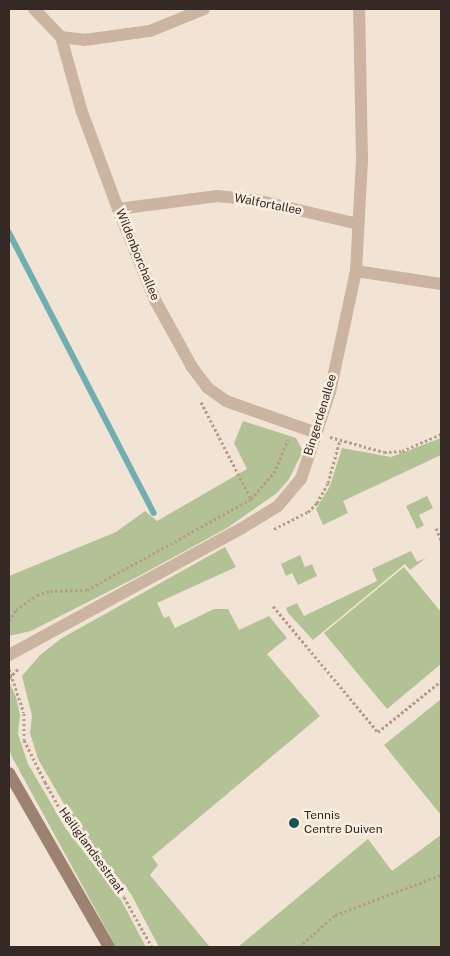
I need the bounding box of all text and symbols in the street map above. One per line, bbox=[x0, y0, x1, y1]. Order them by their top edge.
street label: Walfortallee bbox=[233, 191, 303, 219]
street label: Wildenborchallee bbox=[112, 207, 162, 303]
street label: Bingerdenallee bbox=[302, 372, 340, 458]
street label: Heiliglandsestraat bbox=[55, 805, 127, 897]
place label: Tennis Centre Duiven bbox=[304, 809, 383, 837]
marker: Tennis Centre Duiven bbox=[288, 817, 300, 829]

